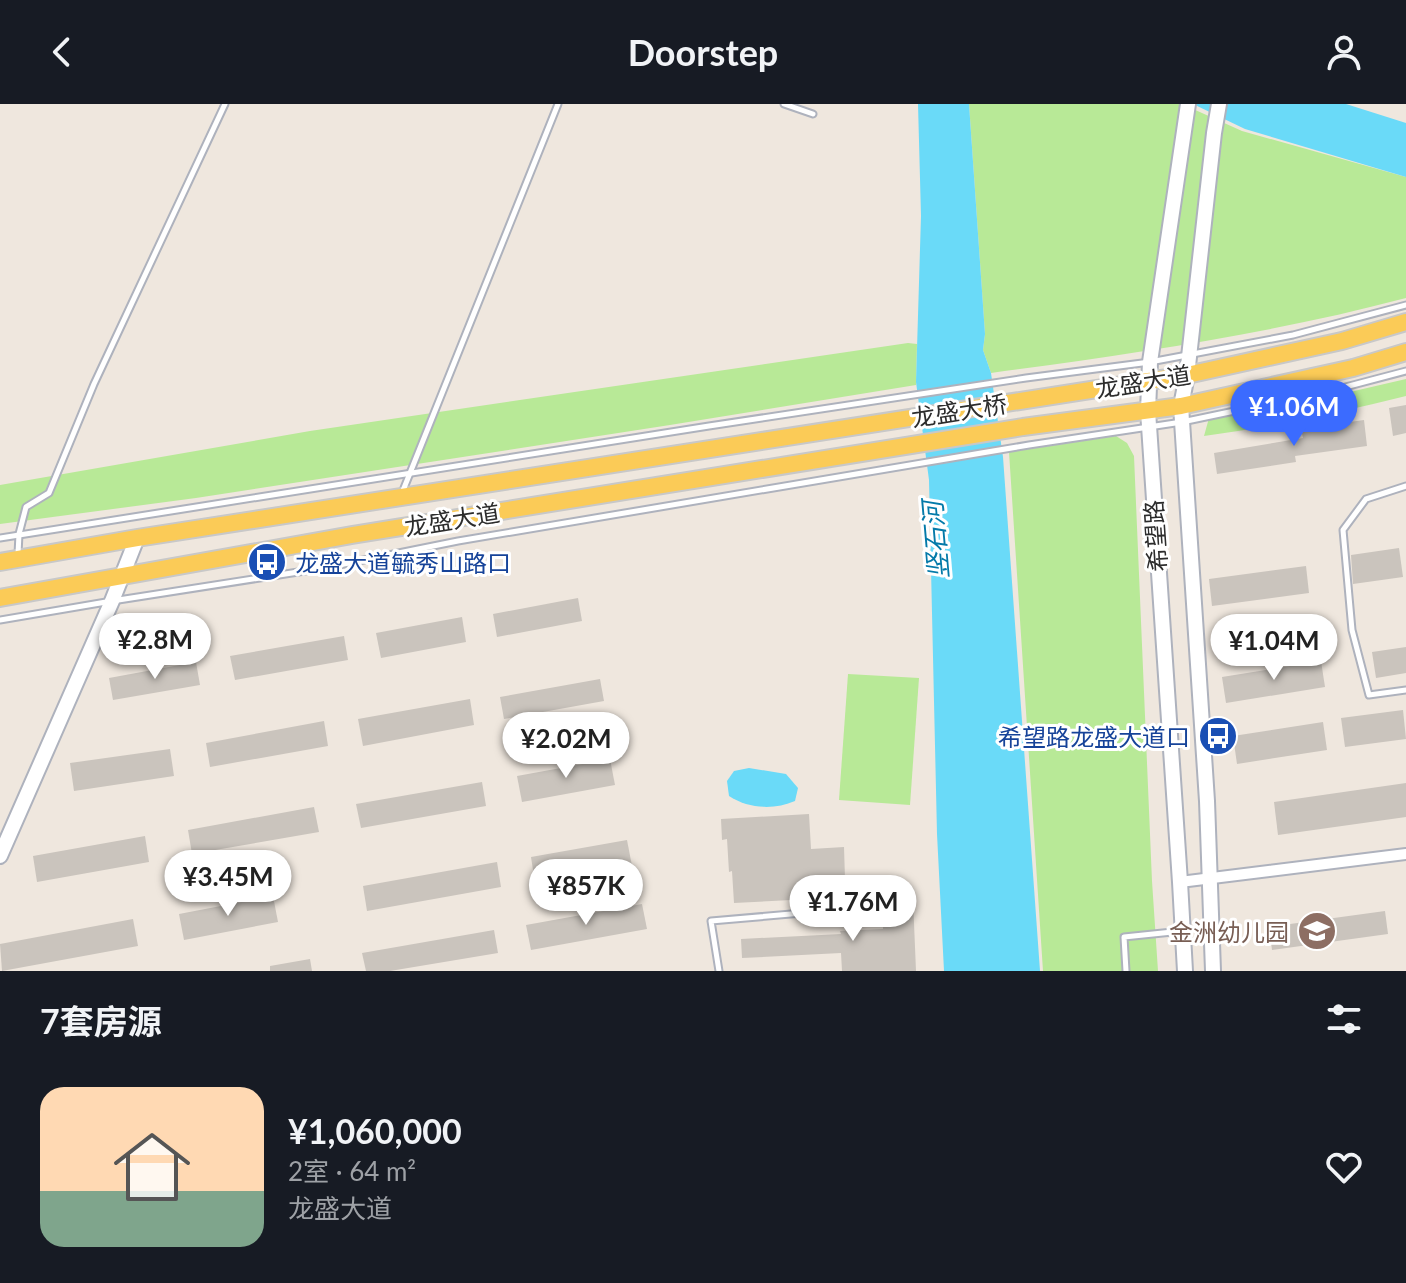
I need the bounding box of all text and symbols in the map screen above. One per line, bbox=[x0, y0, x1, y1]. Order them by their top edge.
icon: back bbox=[40, 30, 84, 74]
text: Doorstep bbox=[628, 30, 778, 74]
icon: person bbox=[1322, 30, 1366, 74]
street label: 龙盛大道 bbox=[1093, 359, 1193, 403]
pin: ¥1.06M bbox=[1229, 380, 1359, 448]
street label: 龙盛大桥 bbox=[909, 388, 1009, 432]
text: ¥1.06M bbox=[1248, 390, 1340, 422]
water label: 竖石河 bbox=[915, 495, 954, 580]
street label: 龙盛大道 bbox=[402, 497, 502, 541]
street label: 希望路 bbox=[1138, 499, 1172, 573]
bus stop icon: 龙盛大道毓秀山路口 bbox=[246, 541, 288, 583]
place label: 龙盛大道毓秀山路口 bbox=[295, 548, 511, 577]
pin: ¥2.8M bbox=[99, 613, 211, 681]
pin: ¥1.04M bbox=[1209, 614, 1339, 682]
text: ¥2.8M bbox=[117, 623, 193, 655]
text: ¥1.04M bbox=[1228, 624, 1320, 656]
pin: ¥2.02M bbox=[501, 712, 631, 780]
bus stop icon: 希望路龙盛大道口 bbox=[1197, 715, 1239, 757]
text: ¥2.02M bbox=[520, 722, 612, 754]
place label: 希望路龙盛大道口 bbox=[998, 722, 1190, 751]
pin: ¥3.45M bbox=[163, 850, 293, 918]
pin: ¥857K bbox=[530, 859, 642, 927]
text: ¥3.45M bbox=[182, 860, 274, 892]
text: ¥857K bbox=[547, 869, 625, 901]
pin: ¥1.76M bbox=[788, 875, 918, 943]
text: ¥1.76M bbox=[807, 885, 899, 917]
school or university icon: 金洲幼儿园 bbox=[1296, 910, 1338, 952]
place label: 金洲幼儿园 bbox=[1169, 917, 1289, 946]
icon: filters bbox=[1322, 997, 1366, 1041]
text: 7套房源 bbox=[40, 1000, 162, 1041]
text: ¥1,060,000 bbox=[288, 1110, 462, 1151]
icon: home bbox=[104, 1119, 200, 1215]
icon: heart bbox=[1322, 1145, 1366, 1189]
text: 2室 · 64 m² bbox=[288, 1155, 416, 1187]
text: 龙盛大道 bbox=[288, 1192, 392, 1224]

